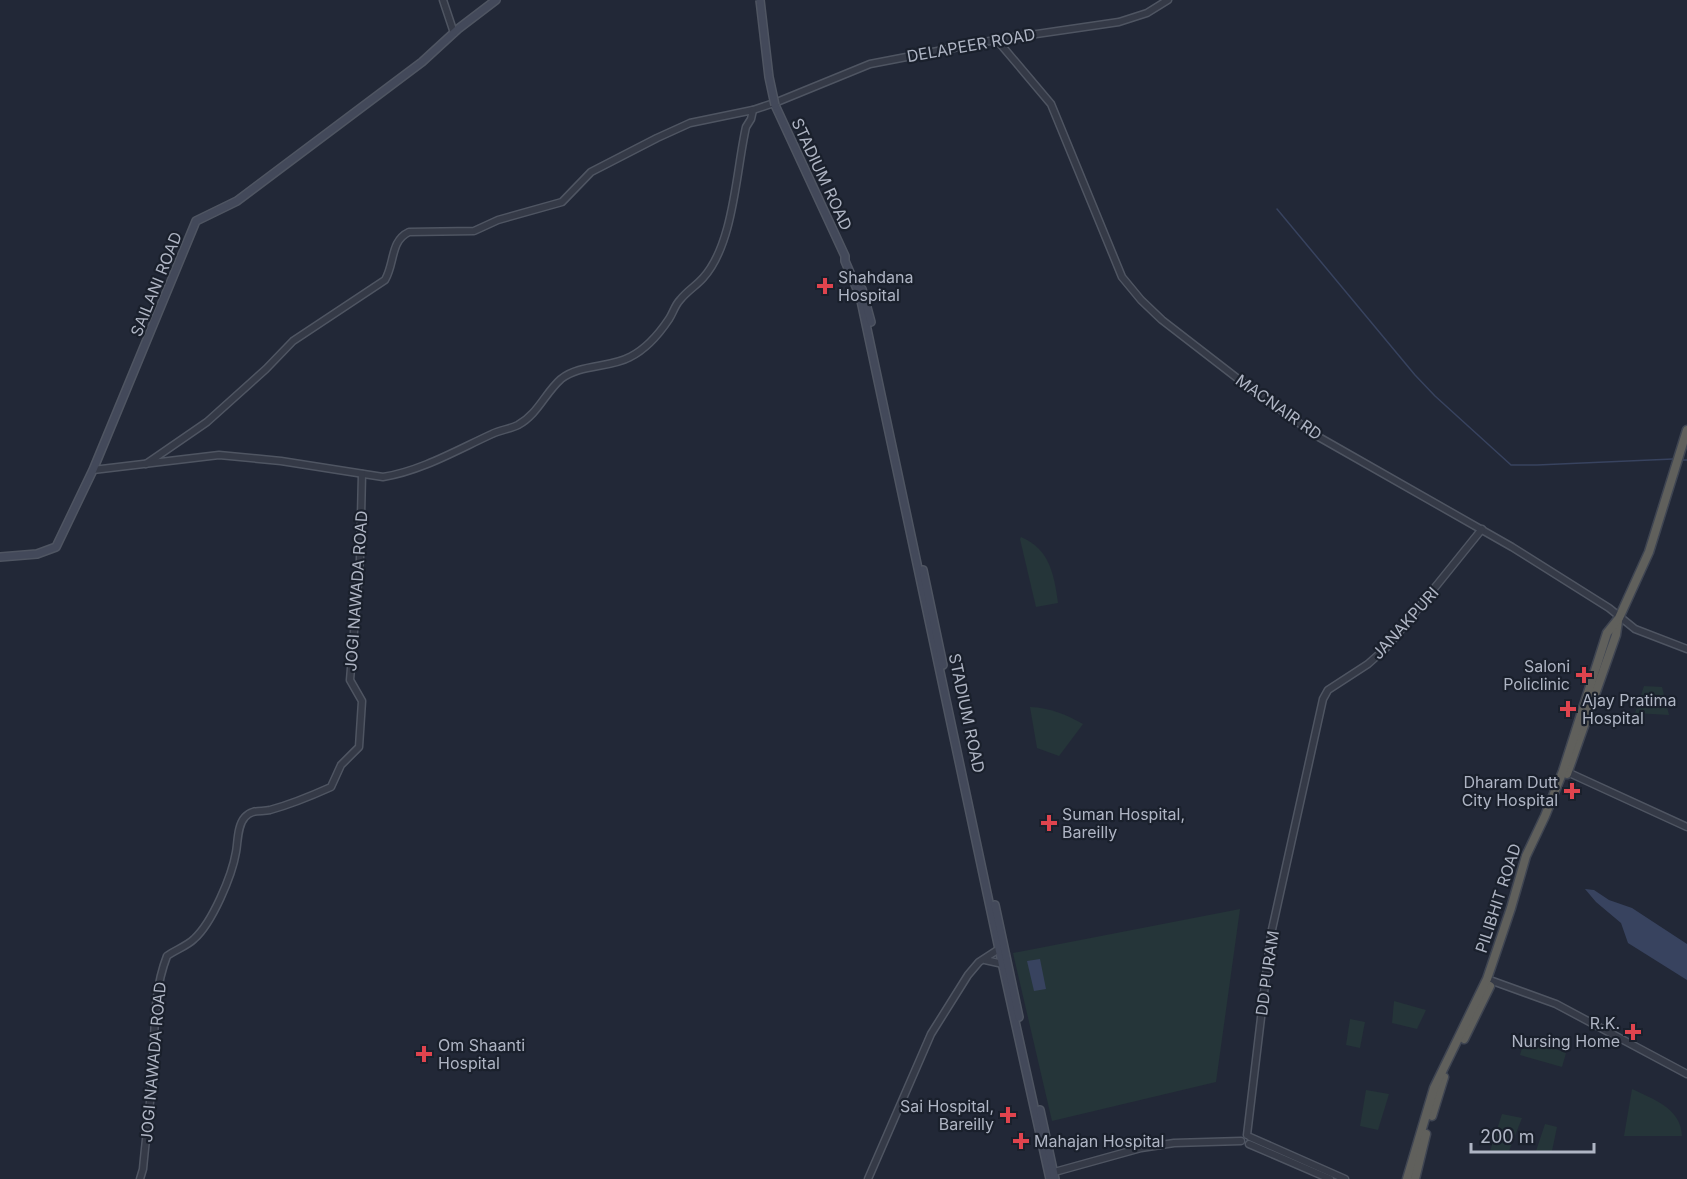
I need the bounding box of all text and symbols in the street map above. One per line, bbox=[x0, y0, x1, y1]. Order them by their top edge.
street label: DELAPEER ROAD bbox=[905, 24, 1037, 66]
street label: STADIUM ROAD bbox=[787, 115, 857, 233]
street label: SAILANI ROAD bbox=[126, 229, 186, 339]
place label: Shahdana Hospital bbox=[838, 267, 913, 305]
marker: Shahdana Hospital bbox=[816, 277, 834, 295]
street label: MACNAIR RD bbox=[1232, 370, 1326, 444]
street label: JOGI NAWADA ROAD bbox=[340, 510, 372, 672]
street label: JANAKPURI bbox=[1367, 583, 1443, 663]
street label: STADIUM ROAD bbox=[945, 651, 989, 775]
place label: Saloni Policlinic bbox=[1503, 656, 1570, 694]
marker: Saloni Policlinic bbox=[1575, 666, 1593, 684]
place label: Ajay Pratima Hospital bbox=[1582, 690, 1677, 728]
marker: Ajay Pratima Hospital bbox=[1559, 700, 1577, 718]
place label: Dharam Dutt City Hospital bbox=[1462, 772, 1558, 810]
marker: Dharam Dutt City Hospital bbox=[1563, 782, 1581, 800]
place label: Suman Hospital, Bareilly bbox=[1062, 804, 1185, 842]
marker: Suman Hospital, Bareilly bbox=[1040, 814, 1058, 832]
street label: PILIBHIT ROAD bbox=[1471, 841, 1525, 955]
street label: DD PURAM bbox=[1251, 929, 1283, 1017]
street label: JOGI NAWADA ROAD bbox=[136, 981, 170, 1143]
place label: R.K. Nursing Home bbox=[1512, 1013, 1620, 1051]
marker: R.K. Nursing Home bbox=[1624, 1023, 1642, 1041]
place label: Om Shaanti Hospital bbox=[438, 1035, 525, 1073]
marker: Om Shaanti Hospital bbox=[415, 1045, 433, 1063]
place label: Sai Hospital, Bareilly bbox=[900, 1096, 994, 1134]
marker: Sai Hospital, Bareilly bbox=[999, 1106, 1017, 1124]
scale bar bbox=[1471, 1116, 1594, 1154]
text: 200 m bbox=[1480, 1126, 1535, 1147]
place label: Mahajan Hospital bbox=[1034, 1131, 1164, 1151]
marker: Mahajan Hospital bbox=[1012, 1132, 1030, 1150]

